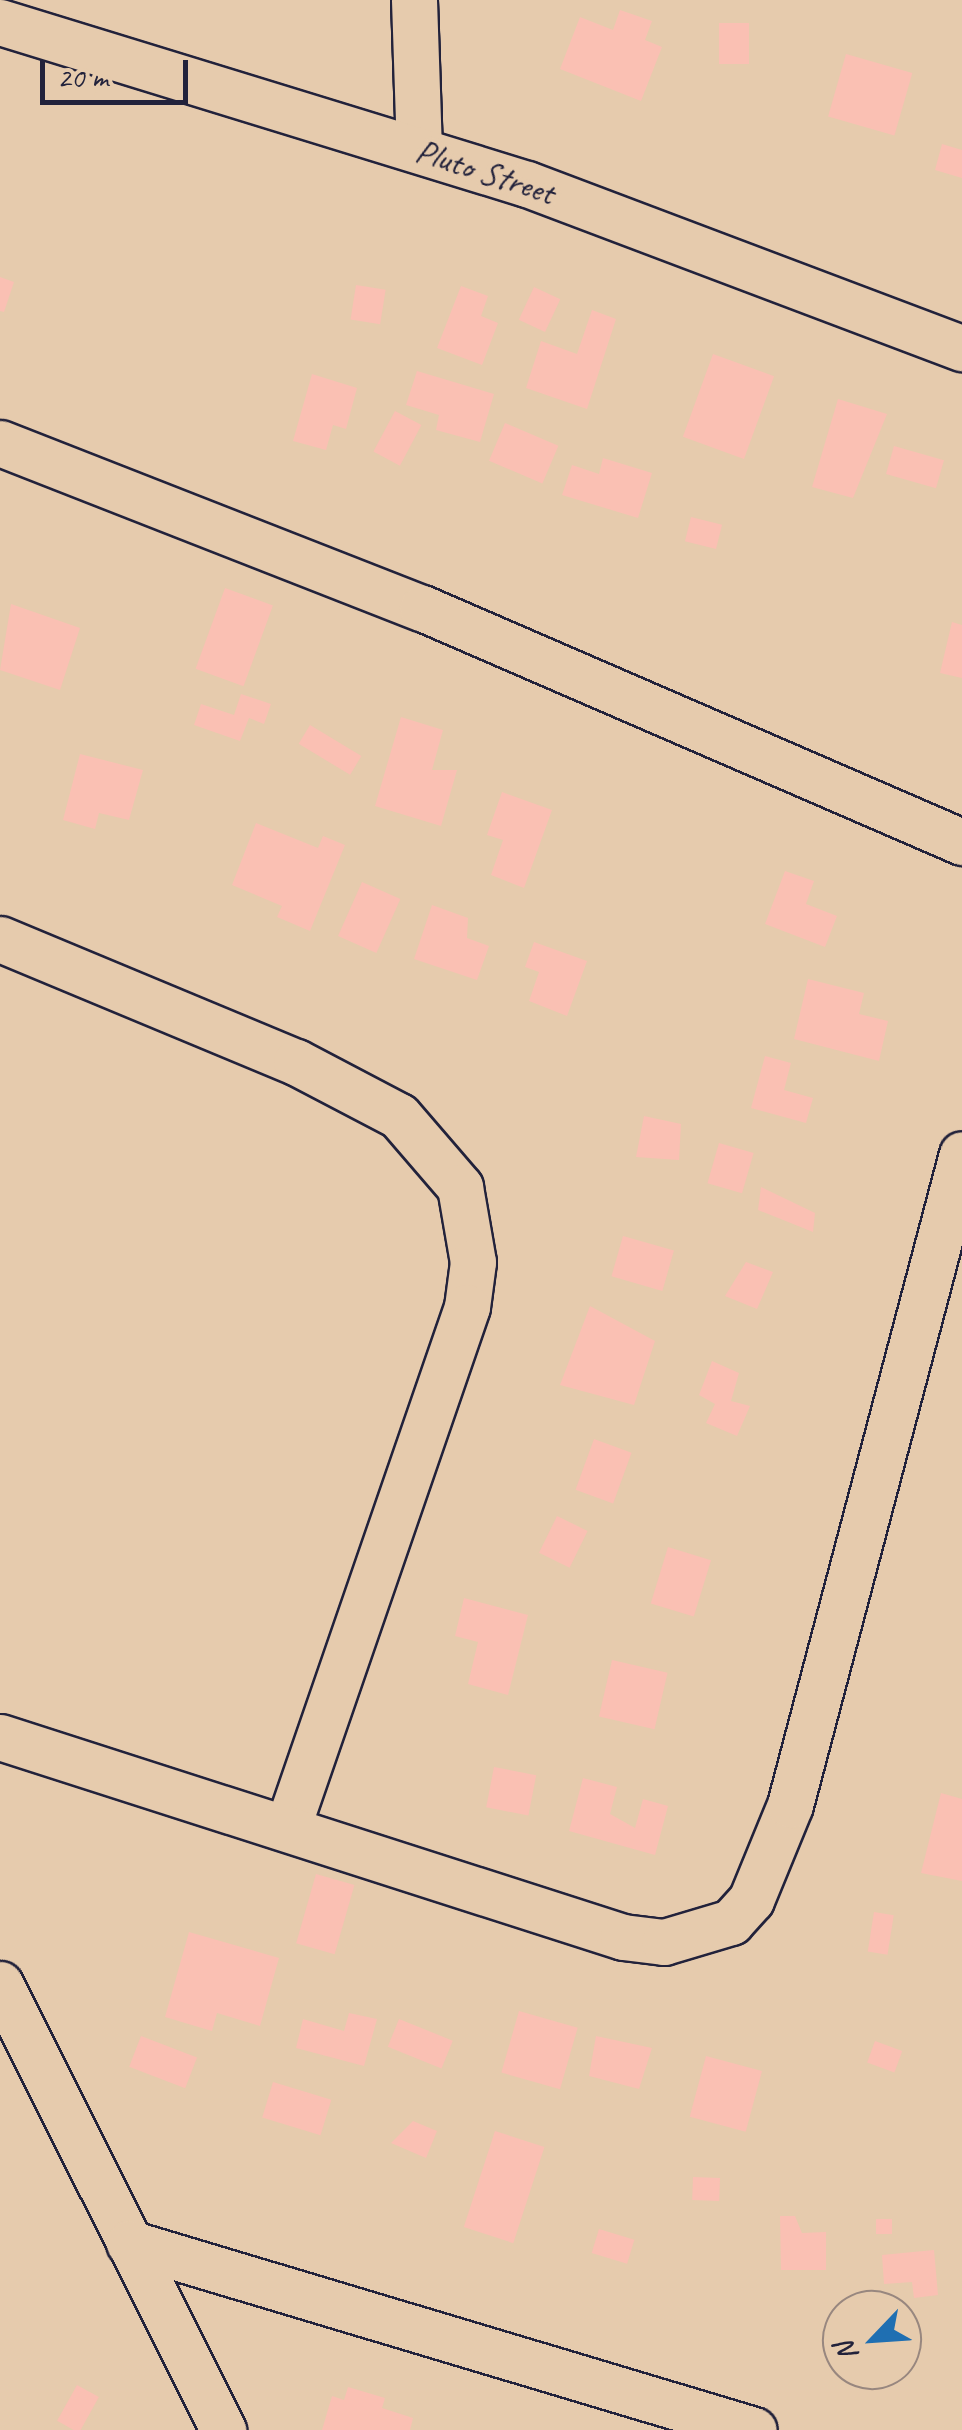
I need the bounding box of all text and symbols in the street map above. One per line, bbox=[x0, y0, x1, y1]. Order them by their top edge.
scale bar bbox=[45, 40, 192, 102]
text: 20 m bbox=[57, 58, 108, 96]
street label: Pluto Street bbox=[410, 130, 560, 214]
north arrow bbox=[822, 2290, 922, 2390]
text: N bbox=[827, 2337, 866, 2367]

